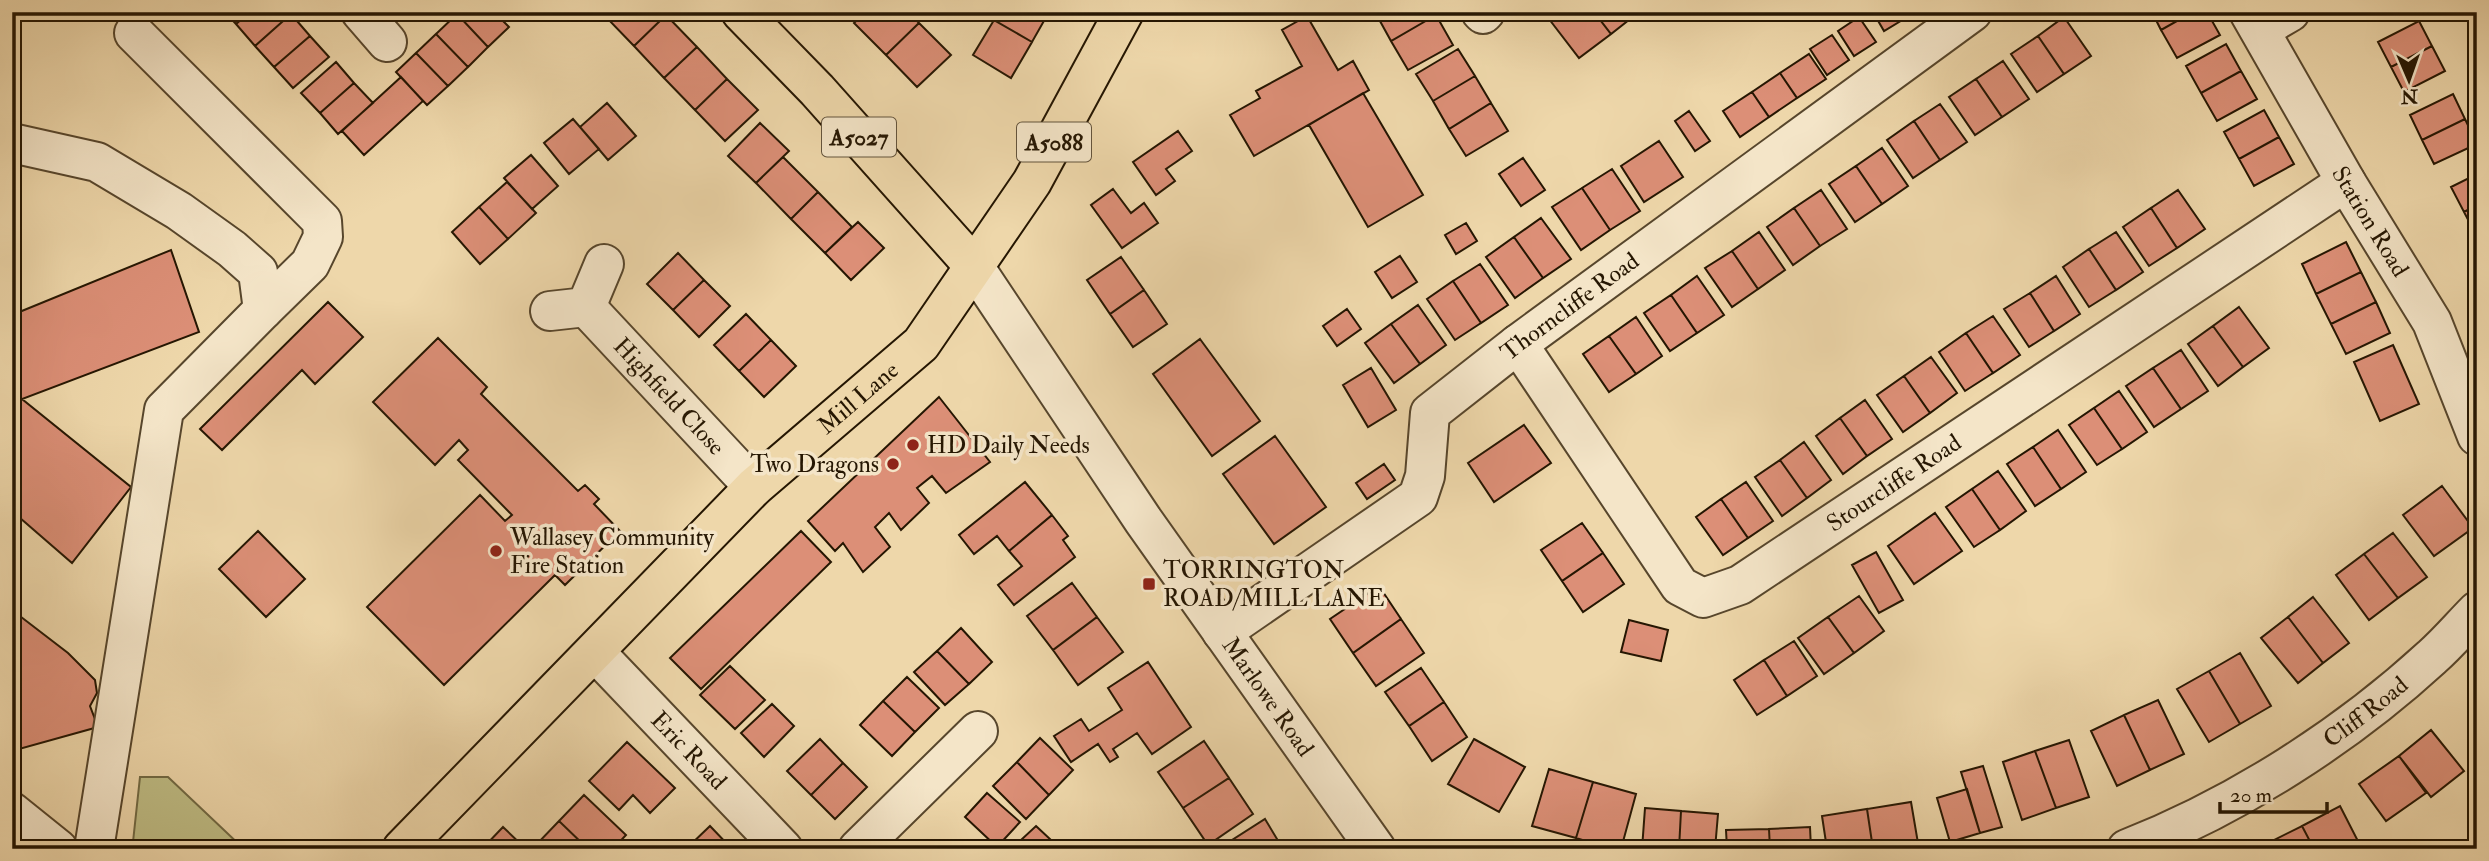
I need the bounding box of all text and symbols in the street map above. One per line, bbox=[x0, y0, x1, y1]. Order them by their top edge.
north arrow bbox=[2374, 46, 2444, 116]
text: N bbox=[2400, 84, 2419, 108]
road number: A5027 bbox=[822, 118, 896, 156]
road number: A5088 bbox=[1017, 122, 1091, 162]
street label: Station Road bbox=[2324, 161, 2416, 283]
street label: Thorncliffe Road bbox=[1494, 246, 1646, 368]
street label: Highfield Close bbox=[606, 331, 731, 462]
street label: Mill Lane bbox=[812, 355, 905, 441]
street label: Stourcliffe Road bbox=[1821, 427, 1967, 539]
place label: HD Daily Needs bbox=[927, 430, 1090, 461]
marker: HD Daily Needs bbox=[905, 437, 921, 453]
place label: Two Dragons bbox=[750, 449, 879, 480]
marker: Two Dragons bbox=[885, 456, 901, 472]
place label: Wallasey Community Fire Station bbox=[509, 522, 714, 581]
marker: Wallasey Community Fire Station bbox=[488, 543, 504, 559]
place label: TORRINGTON ROAD/MILL LANE bbox=[1163, 555, 1385, 614]
marker: TORRINGTON ROAD/MILL LANE bbox=[1141, 576, 1157, 592]
street label: Marlowe Road bbox=[1215, 631, 1321, 763]
street label: Cliff Road bbox=[2317, 670, 2415, 755]
street label: Eric Road bbox=[644, 705, 734, 797]
scale bar bbox=[2220, 770, 2326, 814]
text: 20 m bbox=[2230, 782, 2272, 809]

